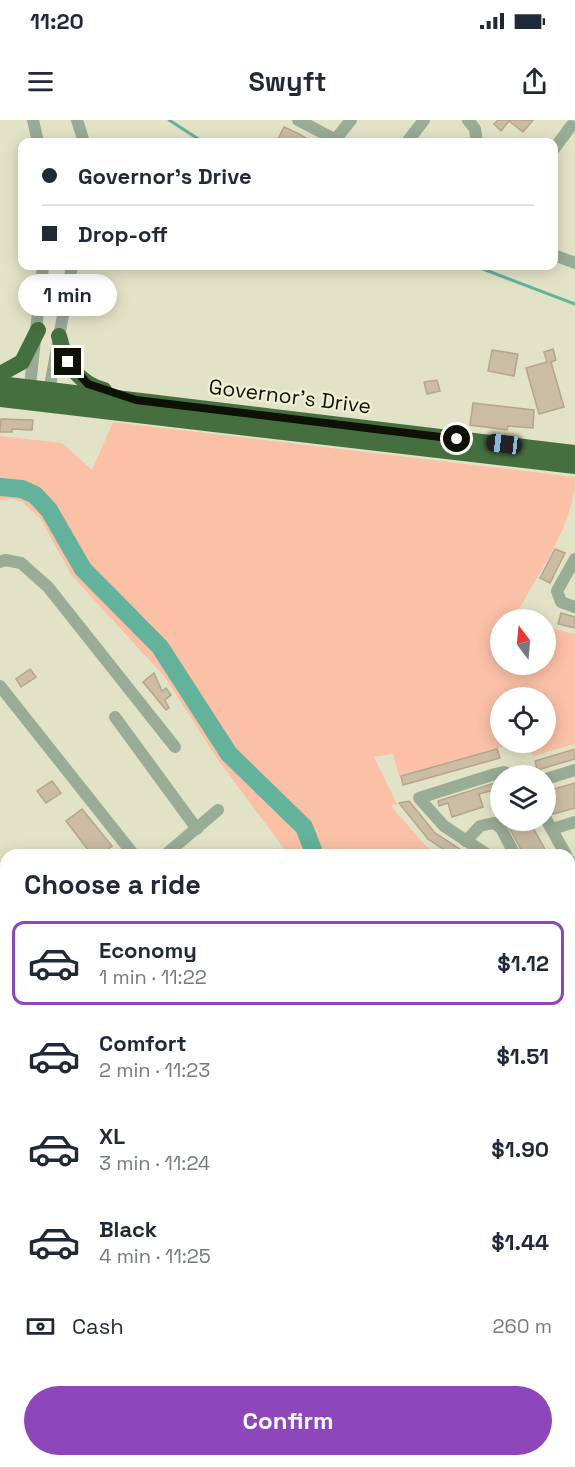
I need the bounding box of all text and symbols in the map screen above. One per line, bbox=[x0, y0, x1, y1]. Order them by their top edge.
text: 11:20 bbox=[30, 7, 84, 35]
text: Swyft bbox=[249, 64, 326, 99]
icon: menu bbox=[24, 65, 57, 98]
icon: share bbox=[518, 65, 551, 98]
text: Governor's Drive bbox=[78, 162, 252, 190]
text: Drop-off bbox=[78, 220, 168, 248]
callout: 1 min bbox=[19, 275, 118, 317]
text: 1 min bbox=[43, 282, 92, 308]
route end bbox=[54, 348, 81, 375]
street label: Governor's Drive bbox=[207, 373, 373, 419]
route start bbox=[443, 425, 470, 452]
car bbox=[485, 433, 523, 455]
north arrow bbox=[490, 609, 556, 675]
map controls bbox=[490, 609, 556, 831]
button: locate bbox=[490, 687, 556, 753]
button: layers bbox=[490, 765, 556, 831]
text: Choose a ride bbox=[24, 867, 201, 902]
icon: car bbox=[27, 936, 81, 990]
text: Economy bbox=[99, 936, 197, 964]
text: $1.12 bbox=[497, 949, 549, 977]
text: 1 min · 11:22 bbox=[99, 964, 207, 990]
icon: car bbox=[27, 1029, 81, 1083]
text: Comfort bbox=[99, 1029, 187, 1057]
text: $1.51 bbox=[496, 1042, 549, 1070]
text: 2 min · 11:23 bbox=[99, 1057, 210, 1083]
icon: car bbox=[27, 1122, 81, 1176]
text: XL bbox=[99, 1122, 125, 1150]
text: $1.90 bbox=[491, 1135, 549, 1163]
text: 3 min · 11:24 bbox=[99, 1150, 210, 1176]
icon: car bbox=[27, 1215, 81, 1269]
text: Black bbox=[99, 1215, 157, 1243]
text: $1.44 bbox=[491, 1228, 549, 1256]
text: 4 min · 11:25 bbox=[99, 1243, 211, 1269]
icon: cash bbox=[24, 1310, 57, 1343]
text: Cash bbox=[72, 1312, 124, 1340]
text: 260 m bbox=[493, 1313, 552, 1339]
button: Confirm bbox=[24, 1386, 552, 1455]

